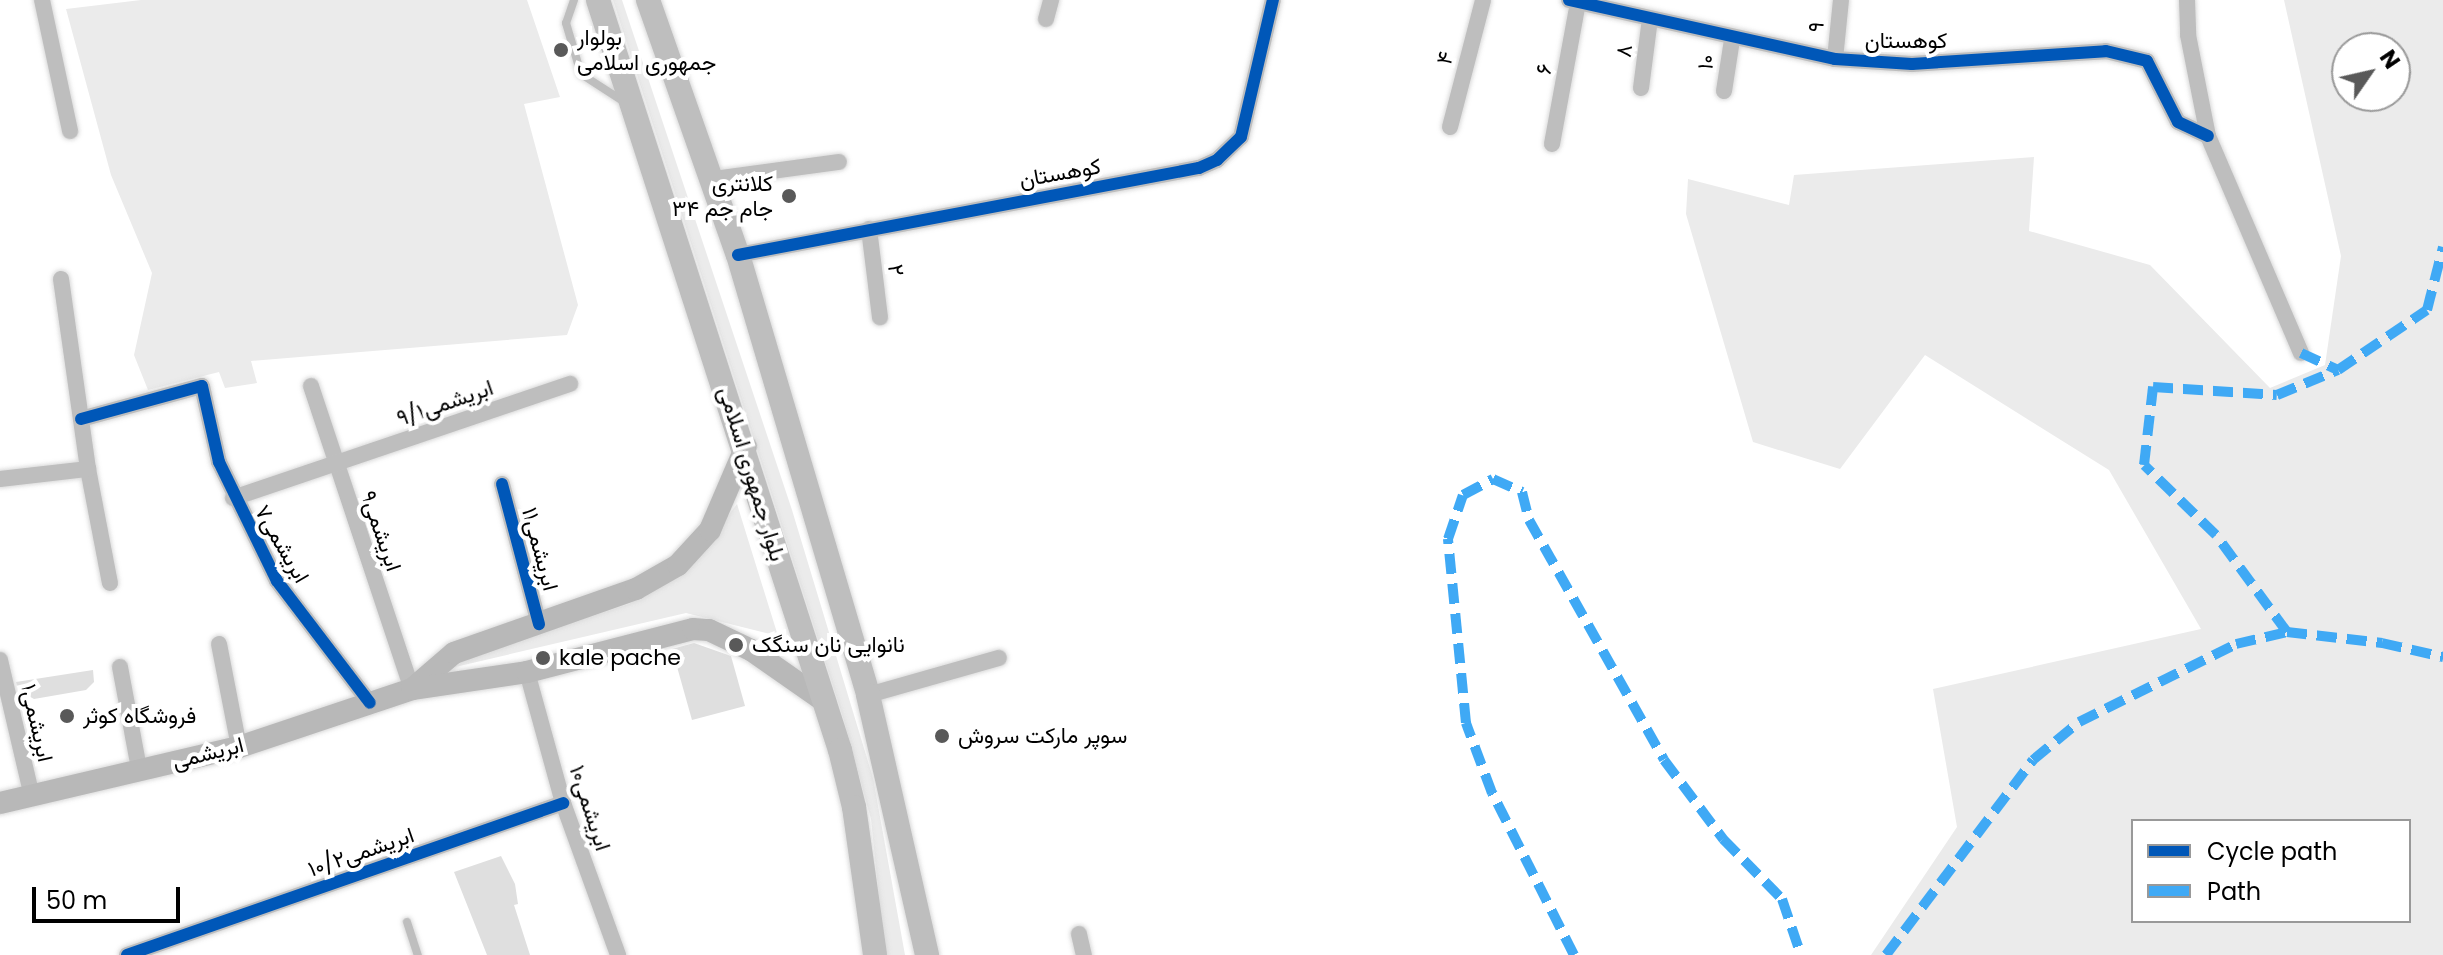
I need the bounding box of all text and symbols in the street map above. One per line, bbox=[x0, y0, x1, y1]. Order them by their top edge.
street label: ۹ bbox=[1802, 20, 1830, 34]
place label: بولوار جمهوری اسلامی bbox=[577, 24, 716, 76]
street label: کوهستان bbox=[1865, 28, 1947, 54]
north arrow bbox=[2331, 32, 2411, 112]
marker: بولوار جمهوری اسلامی bbox=[552, 41, 570, 59]
street label: ۸ bbox=[1610, 43, 1638, 59]
text: N bbox=[2372, 44, 2407, 75]
street label: ۴ bbox=[1431, 49, 1459, 67]
street label: ۱۰ bbox=[1692, 52, 1720, 72]
street label: ۶ bbox=[1530, 61, 1558, 77]
street label: کوهستان bbox=[1017, 153, 1103, 193]
place label: کلانتری ۳۴ جام جم bbox=[672, 170, 773, 222]
marker: کلانتری ۳۴ جام جم bbox=[780, 187, 798, 205]
street label: ۲ bbox=[882, 263, 910, 277]
street label: ۹/۱ابریشمی bbox=[393, 374, 497, 432]
street label: بلوار جمهوری اسلامی bbox=[713, 384, 791, 564]
street label: ابریشمی۹ bbox=[355, 487, 407, 575]
street label: ابریشمی۷ bbox=[249, 500, 315, 588]
street label: ابریشمی۱۱ bbox=[516, 504, 564, 594]
place label: نانوایی نان سنگک bbox=[752, 632, 905, 658]
marker: نانوایی نان سنگک bbox=[727, 636, 745, 654]
place label: kale pache bbox=[559, 645, 681, 671]
marker: kale pache bbox=[534, 649, 552, 667]
street label: ابریشمی۱ bbox=[15, 682, 59, 764]
place label: فروشگاه کوثر bbox=[83, 703, 196, 729]
marker: فروشگاه کوثر bbox=[58, 707, 76, 725]
place label: سوپر مارکت سروش bbox=[958, 723, 1127, 749]
marker: سوپر مارکت سروش bbox=[933, 727, 951, 745]
street label: ابریشمی bbox=[170, 731, 246, 775]
street label: ابریشمی۱۰ bbox=[564, 762, 616, 854]
legend bbox=[2131, 819, 2411, 923]
street label: ۱۰/۲ابریشمی bbox=[305, 822, 417, 882]
text: Cycle path bbox=[2207, 835, 2337, 868]
scale bar bbox=[36, 871, 184, 921]
text: Path bbox=[2207, 875, 2261, 908]
text: 50 m bbox=[46, 884, 107, 917]

